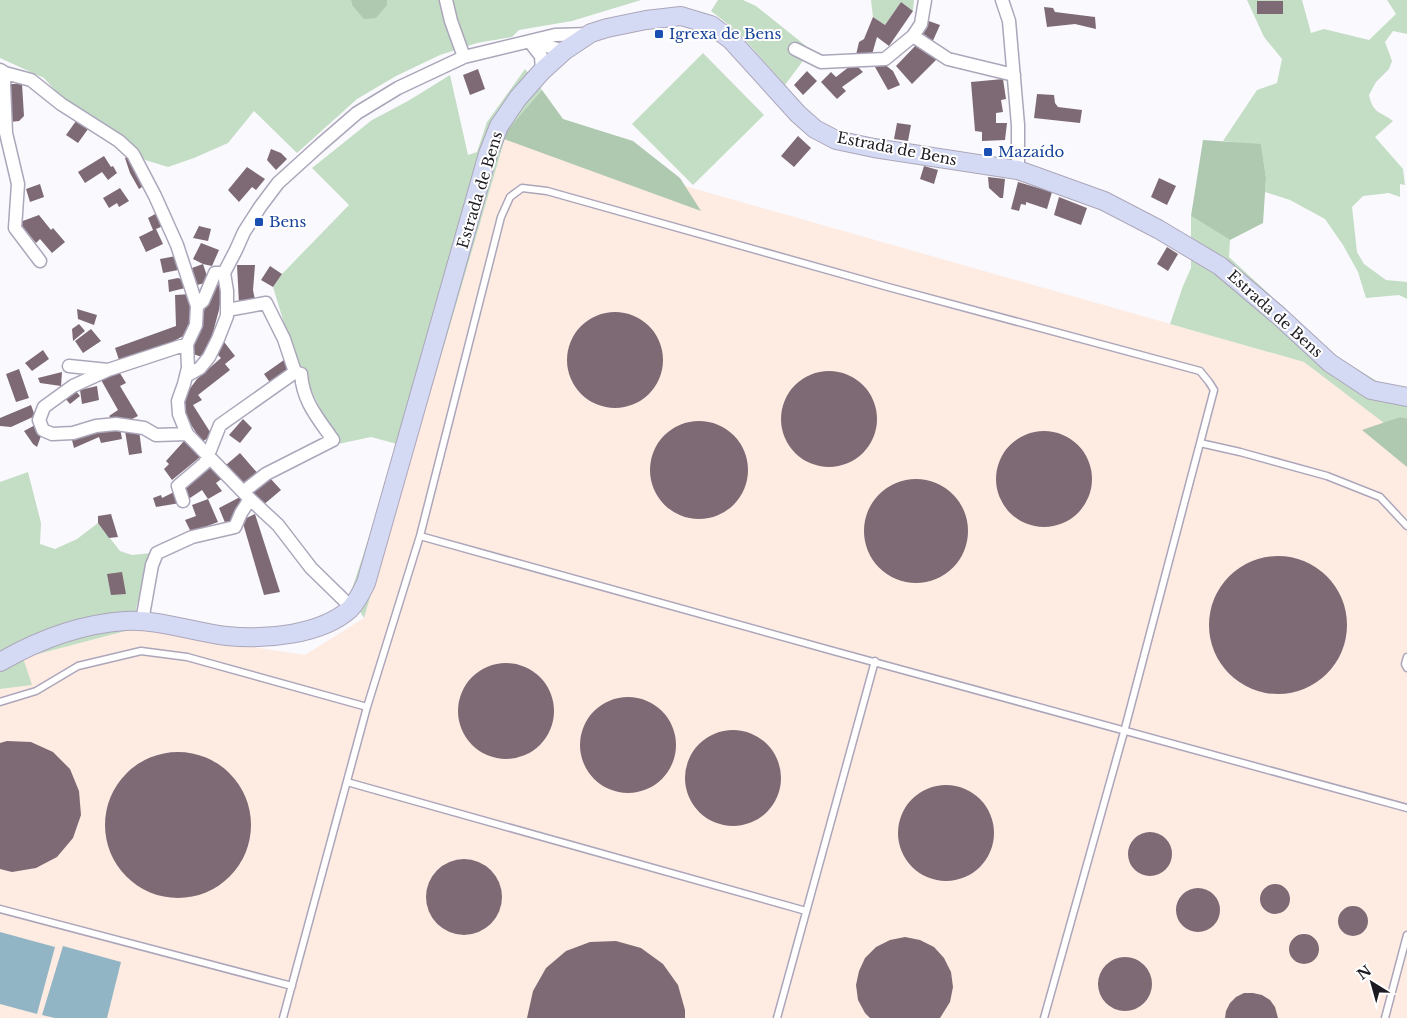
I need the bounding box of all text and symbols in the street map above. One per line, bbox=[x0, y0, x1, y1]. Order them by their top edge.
place label: Igrexa de Bens bbox=[669, 24, 781, 43]
marker: Igrexa de Bens bbox=[653, 28, 665, 40]
street label: Estrada de Bens bbox=[836, 128, 959, 169]
street label: Estrada de Bens bbox=[453, 129, 506, 251]
place label: Mazaído bbox=[998, 142, 1065, 161]
marker: Mazaído bbox=[982, 146, 994, 158]
place label: Bens bbox=[269, 212, 306, 231]
marker: Bens bbox=[253, 216, 265, 228]
street label: Estrada de Bens bbox=[1224, 266, 1327, 362]
north arrow bbox=[1347, 958, 1397, 1008]
text: N bbox=[1354, 961, 1375, 984]

